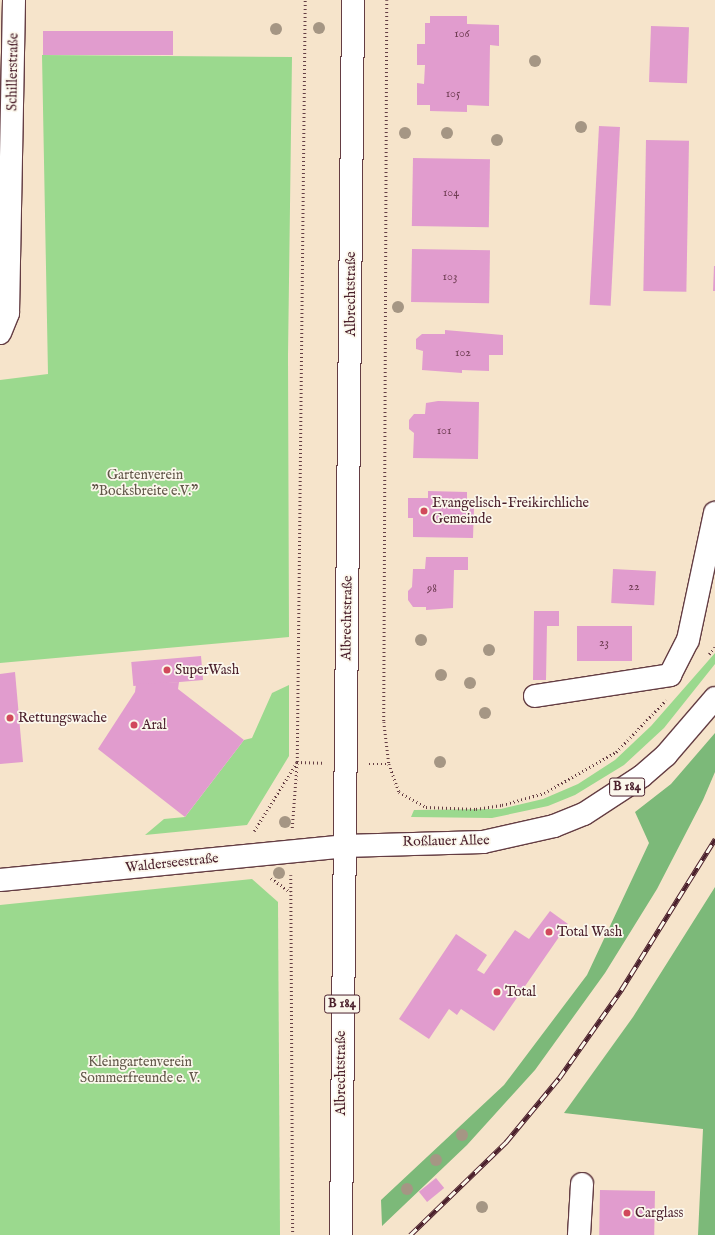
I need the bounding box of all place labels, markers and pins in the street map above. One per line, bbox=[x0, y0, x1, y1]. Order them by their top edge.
place label: Evangelisch-Freikirchliche Gemeinde bbox=[432, 495, 589, 528]
marker: Evangelisch-Freikirchliche Gemeinde bbox=[419, 506, 429, 516]
place label: SuperWash bbox=[175, 662, 239, 678]
marker: SuperWash bbox=[162, 665, 172, 675]
place label: Rettungswache bbox=[18, 710, 107, 726]
marker: Rettungswache bbox=[5, 713, 15, 723]
place label: Aral bbox=[142, 717, 166, 733]
marker: Aral bbox=[129, 720, 139, 730]
place label: Total Wash bbox=[557, 924, 622, 940]
marker: Total Wash bbox=[544, 927, 554, 937]
place label: Total bbox=[505, 984, 536, 1000]
marker: Total bbox=[492, 987, 502, 997]
place label: Carglass bbox=[635, 1205, 684, 1221]
marker: Carglass bbox=[622, 1208, 632, 1218]

